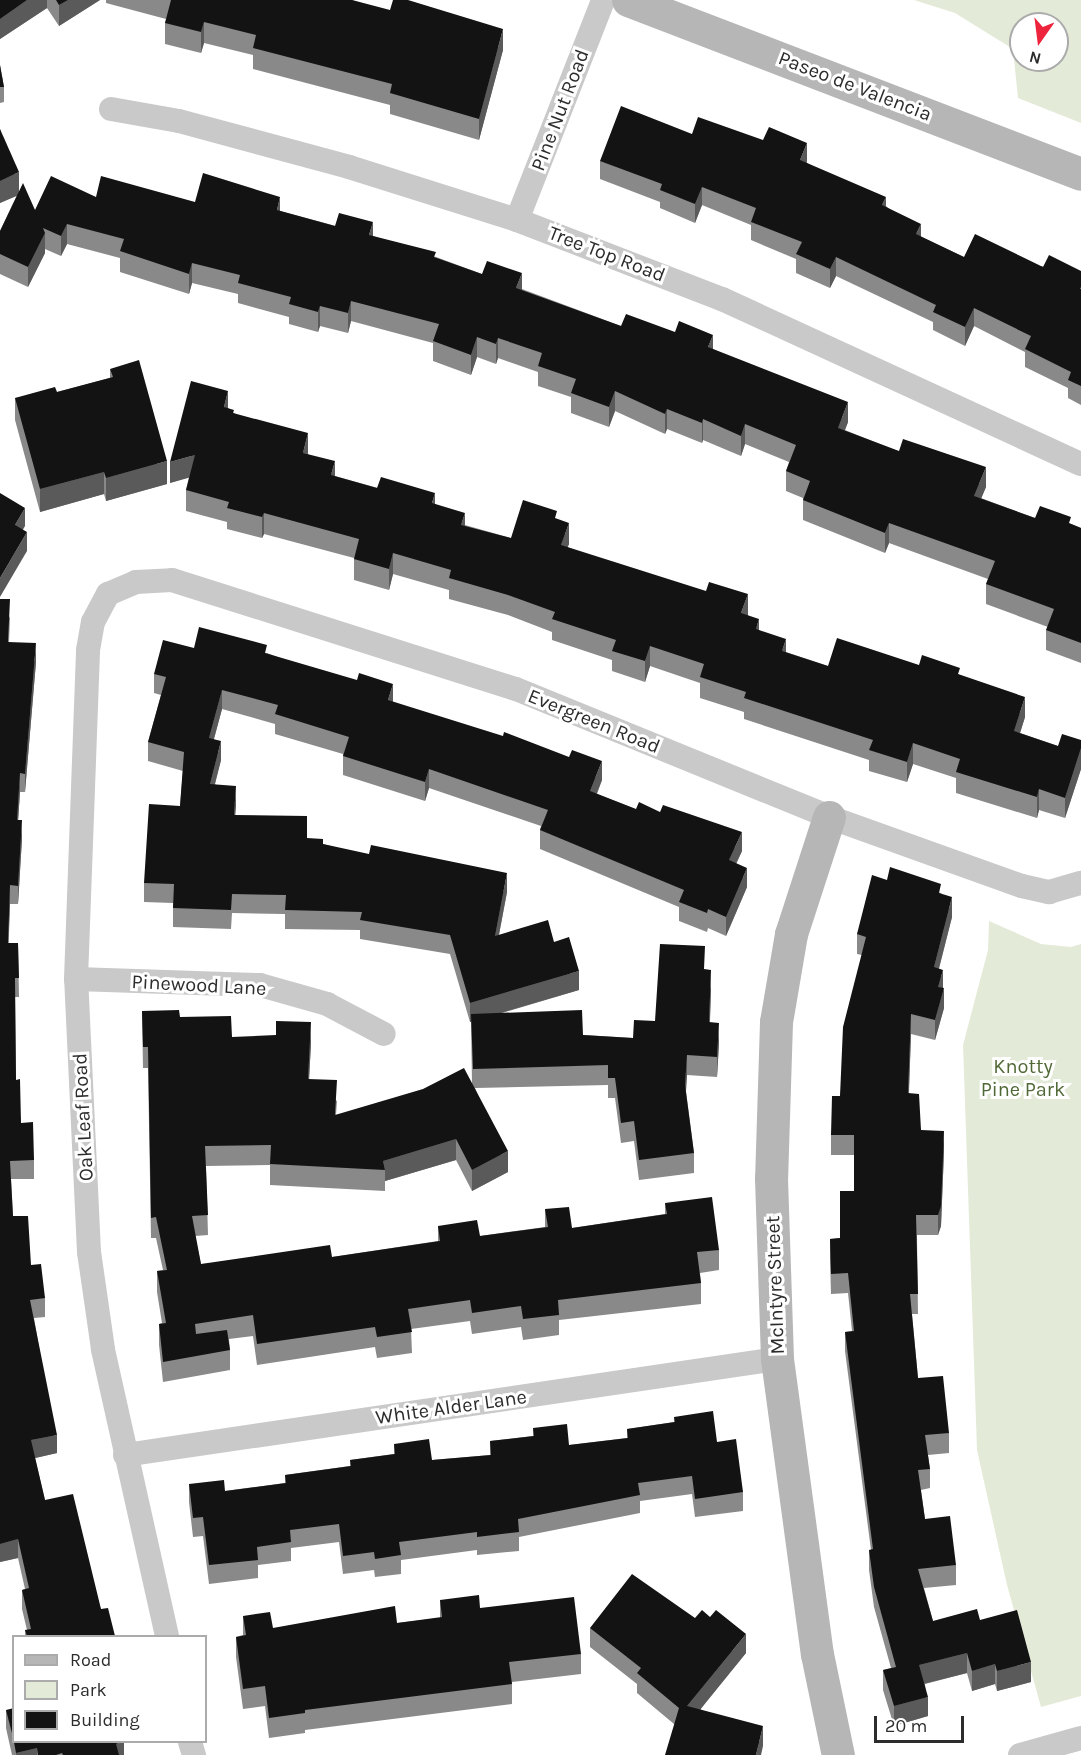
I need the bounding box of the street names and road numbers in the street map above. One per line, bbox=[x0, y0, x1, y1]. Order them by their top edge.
street label: Pine Nut Road bbox=[526, 46, 594, 174]
street label: Paseo de Valencia bbox=[775, 46, 935, 126]
street label: Tree Top Road bbox=[545, 221, 669, 287]
street label: Evergreen Road bbox=[524, 684, 664, 758]
street label: Pinewood Lane bbox=[131, 969, 267, 1001]
street label: Oak Leaf Road bbox=[68, 1052, 98, 1182]
street label: McIntyre Street bbox=[761, 1215, 789, 1355]
street label: White Alder Lane bbox=[374, 1385, 528, 1429]

